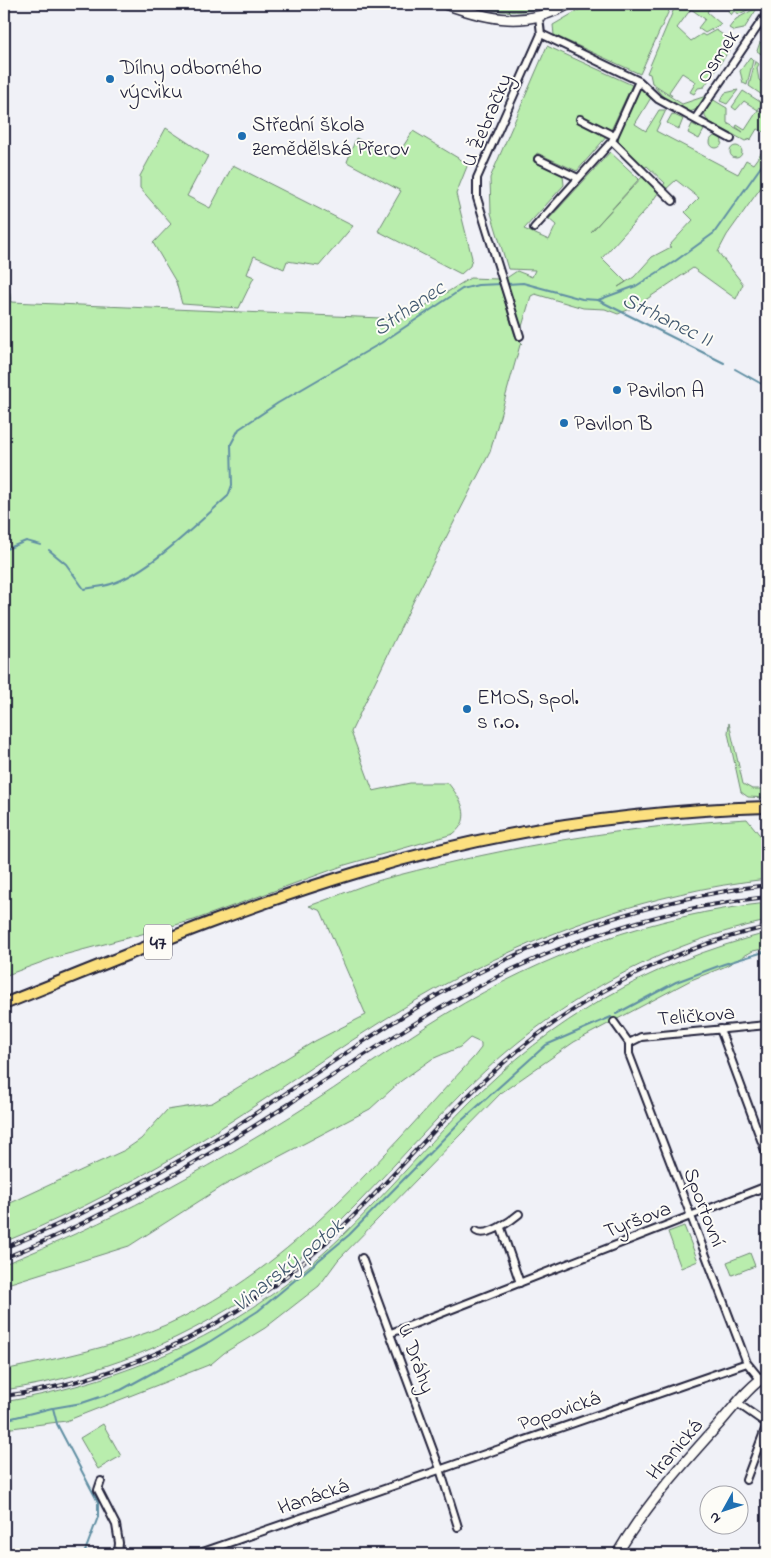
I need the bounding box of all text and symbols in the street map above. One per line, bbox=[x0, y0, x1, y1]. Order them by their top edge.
street label: Osmek bbox=[690, 23, 748, 90]
place label: Dílny odborného výcviku bbox=[119, 54, 262, 110]
street label: U Žebračky bbox=[455, 69, 523, 173]
marker: Dílny odborného výcviku bbox=[104, 73, 116, 85]
place label: Střední škola zemědělská Přerov bbox=[252, 111, 410, 165]
marker: Střední škola zemědělská Přerov bbox=[236, 130, 248, 142]
water label: Strhanec bbox=[367, 273, 453, 345]
water label: Strhanec II bbox=[616, 285, 718, 357]
place label: Pavilon A bbox=[627, 377, 704, 407]
marker: Pavilon A bbox=[611, 384, 623, 396]
place label: Pavilon B bbox=[574, 410, 652, 440]
marker: Pavilon B bbox=[558, 417, 570, 429]
place label: EMOS, spol. s r.o. bbox=[477, 684, 579, 738]
marker: EMOS, spol. s r.o. bbox=[461, 703, 473, 715]
road number: 47 bbox=[144, 924, 172, 960]
street label: Teličkova bbox=[656, 999, 736, 1035]
street label: Sportovní bbox=[674, 1164, 732, 1252]
street label: Tyršova bbox=[600, 1194, 676, 1249]
water label: Vinarský potok bbox=[226, 1211, 352, 1321]
street label: U Dráhy bbox=[387, 1319, 442, 1399]
street label: Popovická bbox=[514, 1384, 605, 1440]
street label: Hranická bbox=[640, 1413, 711, 1488]
street label: Hanácká bbox=[274, 1472, 354, 1524]
north arrow bbox=[698, 1486, 748, 1536]
text: N bbox=[704, 1507, 726, 1528]

